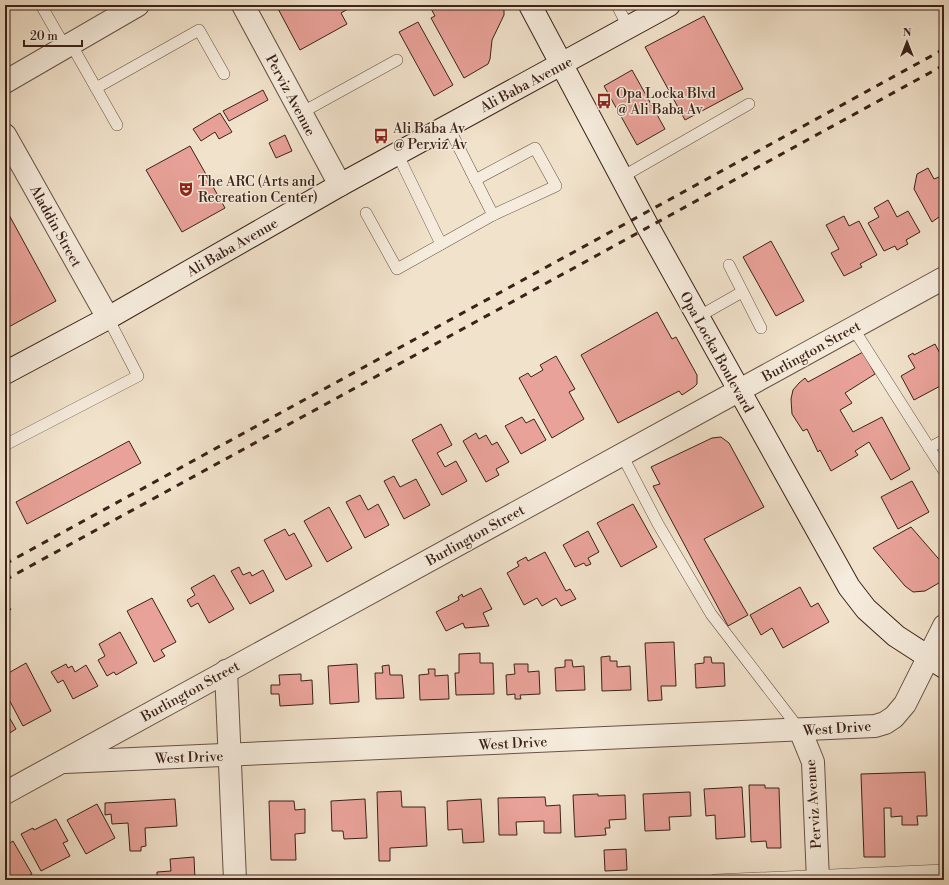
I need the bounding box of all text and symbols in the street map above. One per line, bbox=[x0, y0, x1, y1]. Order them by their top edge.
scale bar bbox=[24, 22, 82, 48]
north arrow bbox=[887, 22, 927, 62]
text: N bbox=[903, 26, 912, 40]
text: 20 m bbox=[30, 29, 58, 44]
street label: Perviz Avenue bbox=[261, 52, 319, 139]
street label: Ali Baba Avenue bbox=[476, 53, 576, 117]
place label: Opa Locka Blvd @ Ali Baba Av bbox=[616, 85, 716, 119]
bus stop icon: Opa Locka Blvd @ Ali Baba Av bbox=[595, 92, 613, 110]
place label: Ali Baba Av @ Perviz Av bbox=[392, 120, 468, 154]
bus stop icon: Ali Baba Av @ Perviz Av bbox=[372, 127, 390, 145]
place label: The ARC (Arts and Recreation Center) bbox=[198, 173, 318, 207]
theatre icon: The ARC (Arts and Recreation Center) bbox=[177, 180, 195, 198]
street label: Aladdin Street bbox=[25, 182, 85, 271]
street label: Ali Baba Avenue bbox=[183, 215, 281, 282]
street label: Opa Locka Boulevard bbox=[675, 289, 757, 416]
street label: Burlington Street bbox=[758, 317, 864, 387]
street label: Burlington Street bbox=[422, 501, 528, 571]
street label: Burlington Street bbox=[137, 657, 243, 727]
street label: West Drive bbox=[801, 718, 872, 740]
street label: West Drive bbox=[477, 733, 548, 755]
street label: West Drive bbox=[153, 748, 224, 768]
street label: Perviz Avenue bbox=[802, 759, 826, 849]

